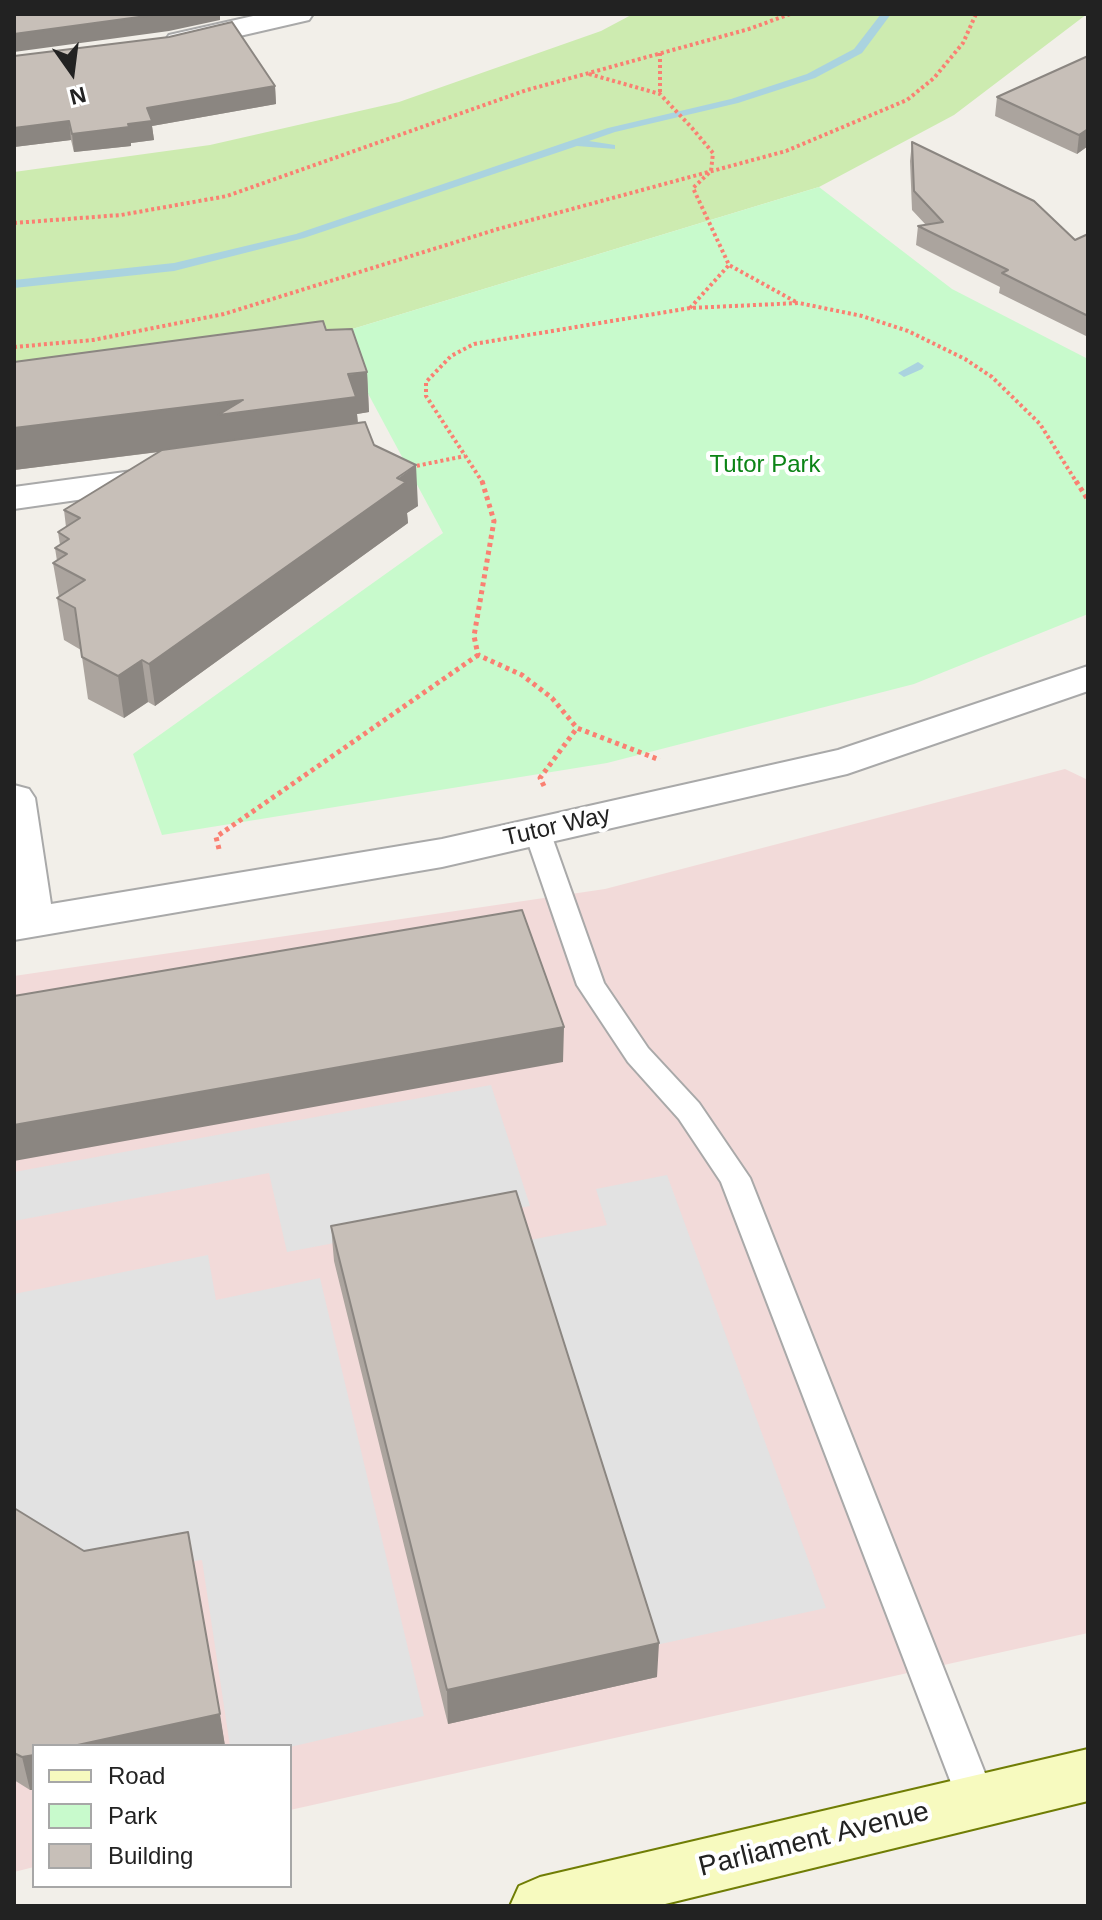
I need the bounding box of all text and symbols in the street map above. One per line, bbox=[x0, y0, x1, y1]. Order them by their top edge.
north arrow bbox=[32, 32, 112, 112]
text: N bbox=[67, 82, 89, 110]
park label: Tutor Park bbox=[709, 451, 821, 479]
street label: Tutor Way bbox=[501, 801, 613, 853]
legend bbox=[32, 1744, 292, 1888]
text: Road bbox=[108, 1762, 165, 1789]
street label: Parliament Avenue bbox=[695, 1795, 933, 1885]
text: Park bbox=[108, 1802, 157, 1829]
text: Building bbox=[108, 1842, 193, 1869]

